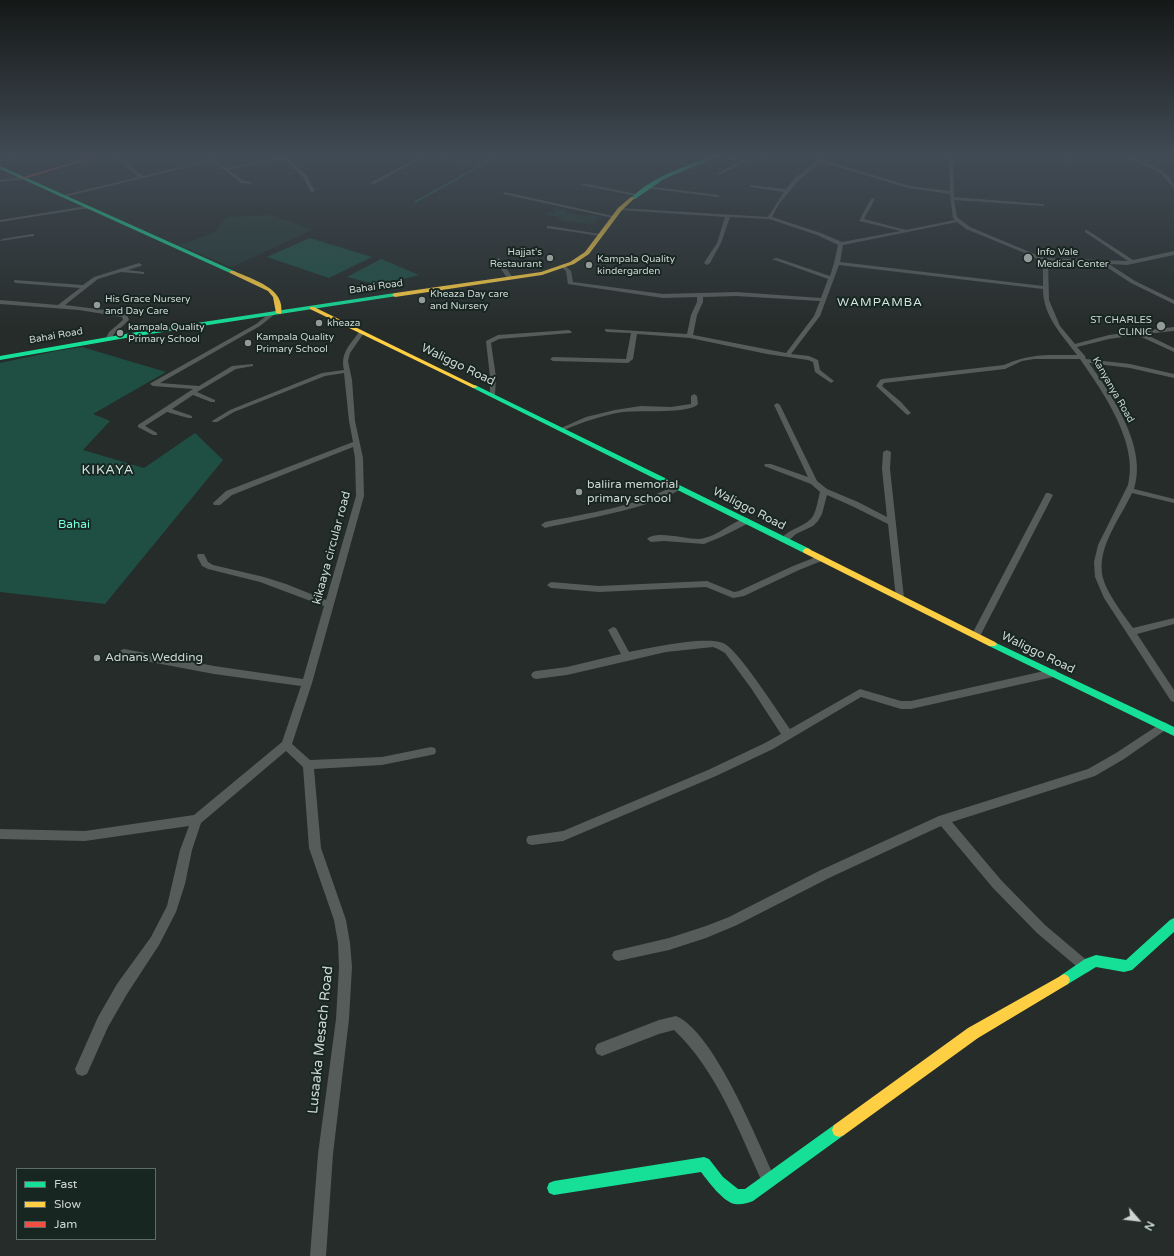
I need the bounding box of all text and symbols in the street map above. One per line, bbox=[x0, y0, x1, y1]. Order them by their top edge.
place label: Hajjat's Restaurant bbox=[490, 246, 542, 270]
place label: Info Vale Medical Center bbox=[1037, 246, 1109, 270]
marker: Info Vale Medical Center bbox=[1022, 252, 1034, 264]
marker: Hajjat's Restaurant bbox=[545, 253, 555, 263]
place label: Kampala Quality kindergarden bbox=[597, 253, 675, 276]
marker: Kampala Quality kindergarden bbox=[584, 260, 594, 270]
street label: Bahai Road bbox=[348, 277, 404, 297]
place label: Kheaza Day care and Nursery bbox=[430, 288, 508, 312]
place label: His Grace Nursery and Day Care bbox=[105, 293, 190, 316]
marker: Kheaza Day care and Nursery bbox=[417, 295, 427, 305]
district label: WAMPAMBA bbox=[837, 296, 923, 310]
marker: His Grace Nursery and Day Care bbox=[92, 300, 102, 310]
place label: ST CHARLES CLINIC bbox=[1090, 314, 1152, 338]
place label: kheaza bbox=[327, 317, 360, 329]
marker: kheaza bbox=[314, 318, 324, 328]
marker: ST CHARLES CLINIC bbox=[1155, 320, 1167, 332]
place label: kampala Quality Primary School bbox=[128, 321, 205, 344]
street label: Bahai Road bbox=[28, 325, 84, 347]
marker: kampala Quality Primary School bbox=[115, 328, 125, 338]
place label: Kampala Quality Primary School bbox=[256, 331, 334, 354]
marker: Kampala Quality Primary School bbox=[243, 338, 253, 348]
street label: Waliggo Road bbox=[419, 341, 497, 389]
street label: Kanyanya Road bbox=[1089, 355, 1137, 425]
district label: KIKAYA bbox=[81, 463, 135, 479]
place label: baliira memorial primary school bbox=[587, 478, 678, 506]
street label: Waliggo Road bbox=[710, 484, 788, 534]
marker: baliira memorial primary school bbox=[574, 487, 584, 497]
street label: kikaaya circular road bbox=[310, 490, 354, 606]
park label: Bahai bbox=[58, 518, 90, 532]
street label: Waliggo Road bbox=[999, 629, 1077, 677]
place label: Adnans Wedding bbox=[105, 651, 203, 665]
marker: Adnans Wedding bbox=[92, 653, 102, 663]
street label: Lusaaka Mesach Road bbox=[305, 965, 337, 1115]
legend bbox=[16, 1168, 156, 1240]
text: Fast bbox=[54, 1177, 77, 1191]
text: Slow bbox=[54, 1197, 81, 1211]
north arrow bbox=[1118, 1200, 1158, 1240]
text: Jam bbox=[54, 1217, 77, 1231]
text: N bbox=[1141, 1219, 1157, 1233]

